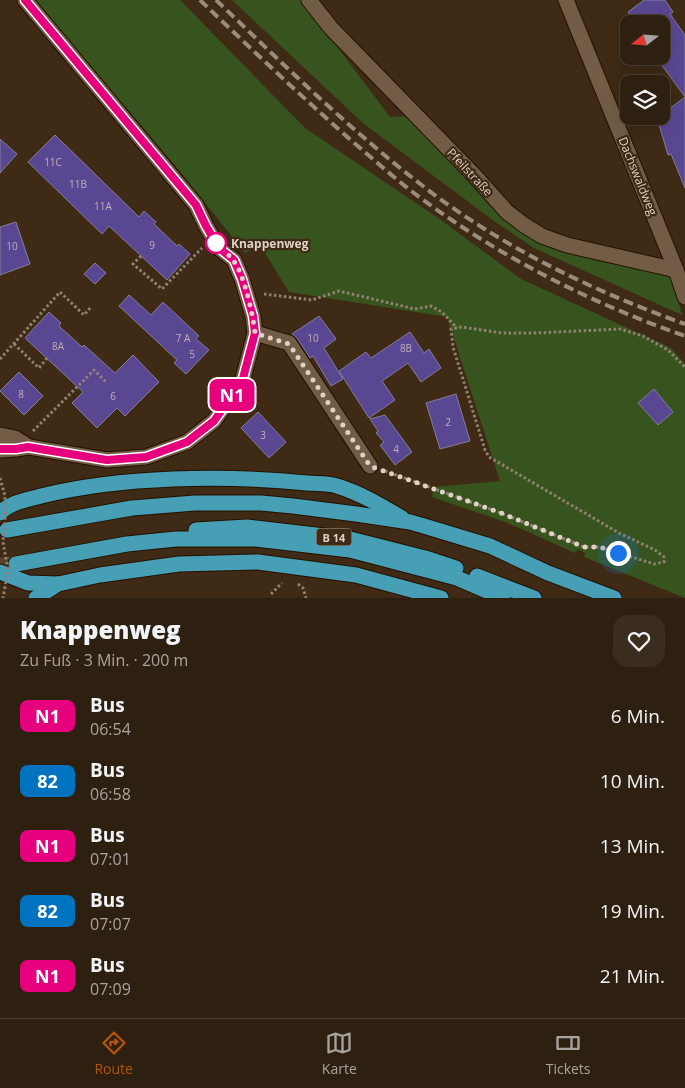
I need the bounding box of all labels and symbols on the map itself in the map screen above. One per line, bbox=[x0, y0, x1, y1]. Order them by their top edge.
north arrow bbox=[620, 15, 670, 65]
street label: Dachswaldweg bbox=[615, 134, 662, 218]
street label: Pfeilstraße bbox=[443, 144, 497, 200]
house number: 11C bbox=[44, 155, 62, 169]
house number: 11B bbox=[69, 177, 87, 191]
house number: 11A bbox=[94, 199, 113, 213]
marker: Knappenweg bbox=[205, 232, 227, 254]
place label: Knappenweg bbox=[231, 235, 309, 252]
house number: 9 bbox=[149, 238, 155, 252]
house number: 10 bbox=[6, 239, 18, 253]
house number: 7 A bbox=[176, 331, 191, 345]
house number: 10 bbox=[307, 331, 319, 345]
house number: 8A bbox=[52, 339, 65, 353]
house number: 8B bbox=[400, 341, 412, 355]
house number: 5 bbox=[189, 347, 195, 361]
line badge: N1 bbox=[210, 379, 254, 411]
house number: 8 bbox=[18, 387, 24, 401]
house number: 6 bbox=[110, 389, 116, 403]
house number: 2 bbox=[445, 415, 451, 429]
house number: 3 bbox=[260, 428, 266, 442]
house number: 4 bbox=[393, 442, 399, 456]
road number: B 14 bbox=[316, 528, 352, 546]
your location bbox=[606, 541, 631, 566]

